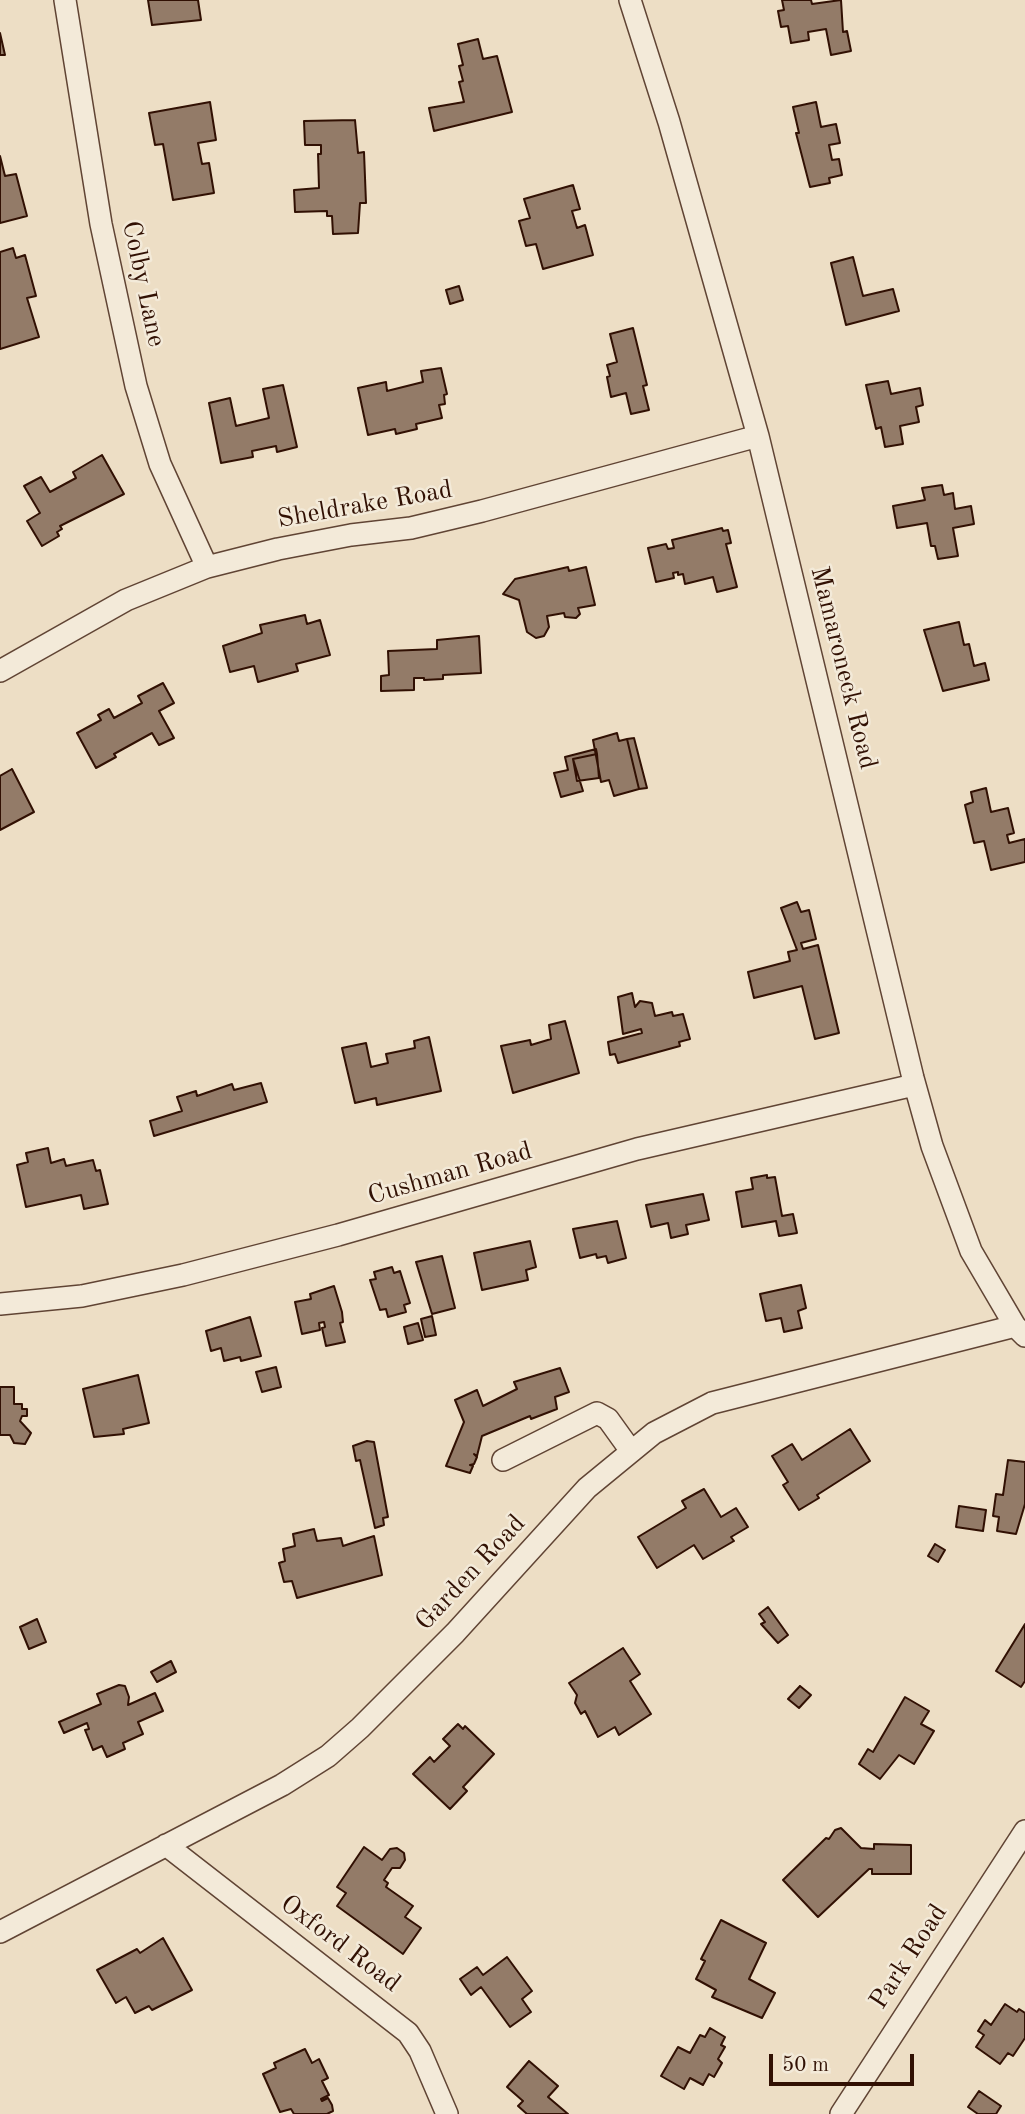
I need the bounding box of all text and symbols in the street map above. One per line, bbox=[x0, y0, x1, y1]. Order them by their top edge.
street label: Colby Lane bbox=[114, 218, 172, 350]
street label: Sheldrake Road bbox=[275, 474, 455, 536]
street label: Mamaroneck Road bbox=[803, 563, 883, 773]
street label: Cushman Road bbox=[364, 1136, 536, 1212]
street label: Garden Road bbox=[409, 1509, 533, 1637]
street label: Oxford Road bbox=[274, 1889, 406, 1999]
street label: Park Road bbox=[864, 1899, 954, 2015]
scale bar bbox=[773, 2040, 918, 2084]
text: 50 m bbox=[782, 2055, 829, 2076]

